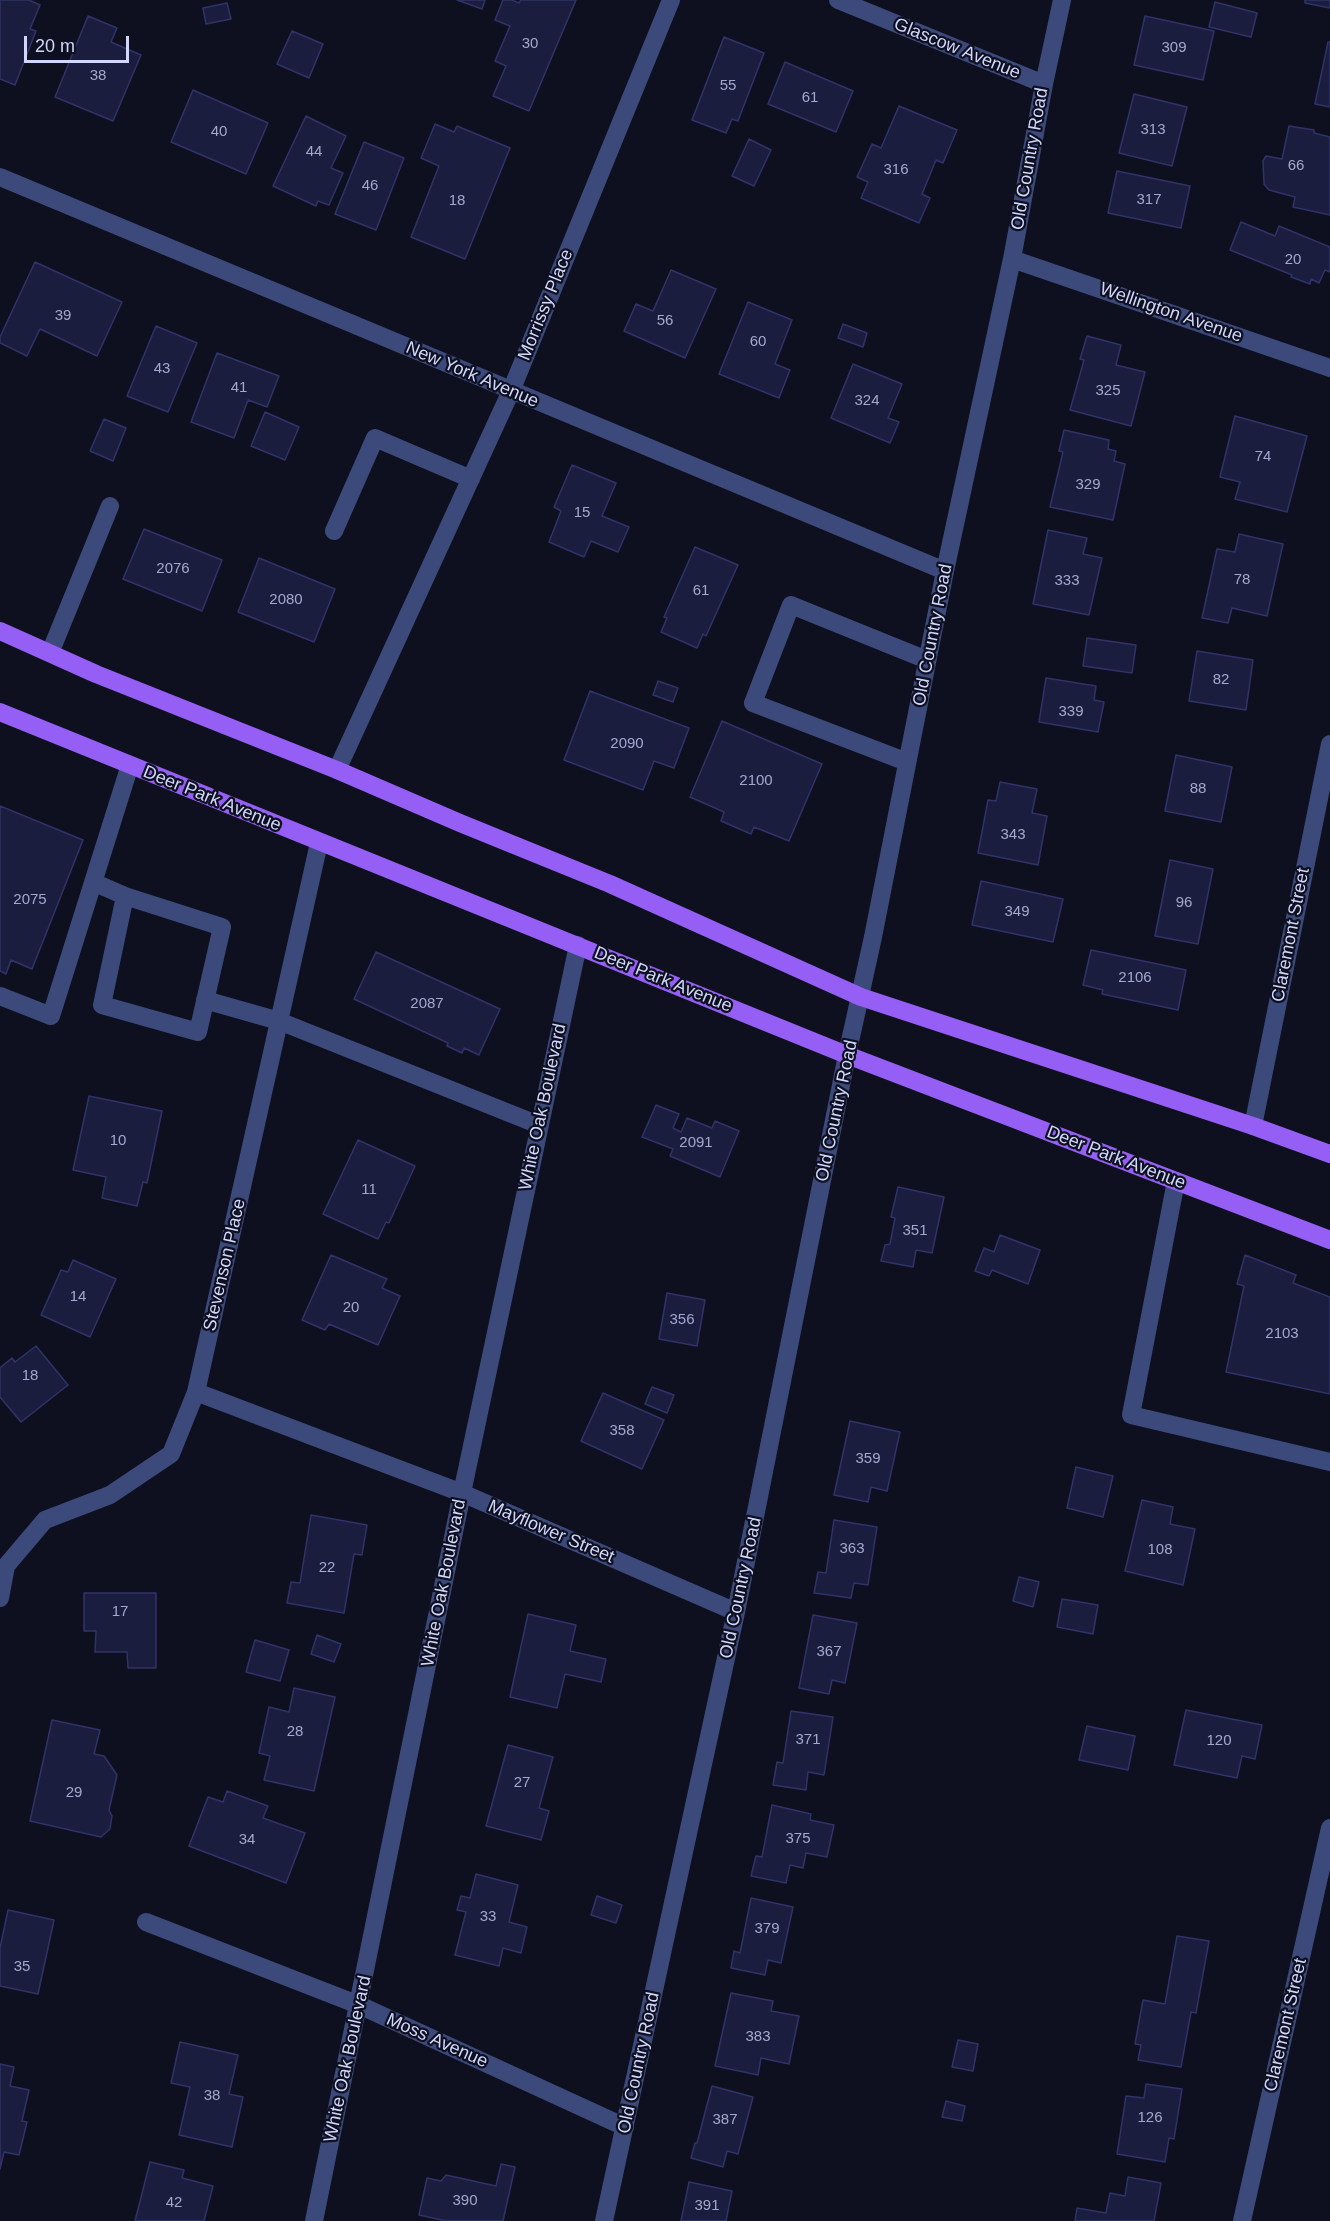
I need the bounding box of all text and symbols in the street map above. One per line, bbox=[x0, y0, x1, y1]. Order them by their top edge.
street label: Glascow Avenue bbox=[890, 14, 1024, 84]
scale bar bbox=[27, 24, 132, 62]
house number: 30 bbox=[522, 35, 538, 53]
text: 20 m bbox=[35, 36, 75, 56]
house number: 309 bbox=[1161, 39, 1187, 57]
house number: 38 bbox=[90, 67, 106, 85]
house number: 55 bbox=[720, 77, 736, 95]
street label: Old Country Road bbox=[1007, 86, 1053, 232]
house number: 61 bbox=[802, 89, 818, 107]
house number: 313 bbox=[1140, 121, 1166, 139]
house number: 40 bbox=[211, 123, 227, 141]
house number: 44 bbox=[306, 143, 322, 161]
house number: 66 bbox=[1288, 157, 1304, 175]
house number: 316 bbox=[883, 161, 909, 179]
house number: 46 bbox=[362, 177, 378, 195]
house number: 317 bbox=[1136, 191, 1162, 209]
house number: 18 bbox=[449, 192, 465, 210]
street label: Morrissy Place bbox=[514, 246, 578, 364]
house number: 20 bbox=[1285, 251, 1301, 269]
street label: Wellington Avenue bbox=[1097, 278, 1245, 348]
house number: 39 bbox=[55, 307, 71, 325]
house number: 56 bbox=[657, 312, 673, 330]
house number: 60 bbox=[750, 333, 766, 351]
street label: New York Avenue bbox=[402, 337, 542, 413]
house number: 43 bbox=[154, 360, 170, 378]
house number: 41 bbox=[231, 379, 247, 397]
house number: 325 bbox=[1095, 382, 1121, 400]
house number: 324 bbox=[854, 392, 880, 410]
house number: 74 bbox=[1255, 448, 1271, 466]
house number: 329 bbox=[1075, 476, 1101, 494]
house number: 15 bbox=[574, 504, 590, 522]
house number: 2076 bbox=[156, 560, 190, 578]
street label: Old Country Road bbox=[909, 562, 957, 708]
house number: 78 bbox=[1234, 571, 1250, 589]
house number: 333 bbox=[1054, 572, 1080, 590]
house number: 61 bbox=[693, 582, 709, 600]
house number: 2080 bbox=[269, 591, 303, 609]
house number: 82 bbox=[1213, 671, 1229, 689]
house number: 339 bbox=[1058, 703, 1084, 721]
house number: 2090 bbox=[610, 735, 644, 753]
street label: Deer Park Avenue bbox=[140, 761, 284, 837]
house number: 2100 bbox=[739, 772, 773, 790]
house number: 88 bbox=[1190, 780, 1206, 798]
house number: 343 bbox=[1000, 826, 1026, 844]
street label: Claremont Street bbox=[1267, 866, 1315, 1004]
house number: 2075 bbox=[13, 891, 47, 909]
house number: 96 bbox=[1176, 894, 1192, 912]
house number: 349 bbox=[1004, 903, 1030, 921]
street label: Deer Park Avenue bbox=[591, 942, 735, 1018]
house number: 2106 bbox=[1118, 969, 1152, 987]
house number: 2087 bbox=[410, 995, 444, 1013]
street label: White Oak Boulevard bbox=[515, 1022, 571, 1192]
street label: Old Country Road bbox=[811, 1038, 863, 1184]
street label: Deer Park Avenue bbox=[1044, 1122, 1188, 1194]
house number: 10 bbox=[110, 1132, 126, 1150]
house number: 2091 bbox=[679, 1134, 713, 1152]
house number: 11 bbox=[361, 1181, 377, 1199]
street label: Stevenson Place bbox=[199, 1197, 251, 1333]
house number: 351 bbox=[902, 1222, 928, 1240]
house number: 14 bbox=[70, 1288, 86, 1306]
house number: 20 bbox=[343, 1299, 359, 1317]
house number: 356 bbox=[669, 1311, 695, 1329]
house number: 2103 bbox=[1265, 1325, 1299, 1343]
house number: 18 bbox=[22, 1367, 38, 1385]
house number: 358 bbox=[609, 1422, 635, 1440]
house number: 359 bbox=[855, 1450, 881, 1468]
street label: Mayflower Street bbox=[485, 1496, 617, 1568]
street label: White Oak Boulevard bbox=[417, 1497, 471, 1669]
street label: Old Country Road bbox=[715, 1515, 767, 1661]
house number: 363 bbox=[839, 1540, 865, 1558]
house number: 108 bbox=[1147, 1541, 1173, 1559]
house number: 22 bbox=[319, 1559, 335, 1577]
house number: 17 bbox=[112, 1603, 128, 1621]
house number: 367 bbox=[816, 1643, 842, 1661]
house number: 28 bbox=[287, 1723, 303, 1741]
house number: 371 bbox=[795, 1731, 821, 1749]
house number: 120 bbox=[1206, 1732, 1232, 1750]
house number: 27 bbox=[514, 1774, 530, 1792]
house number: 29 bbox=[66, 1784, 82, 1802]
house number: 375 bbox=[785, 1830, 811, 1848]
house number: 34 bbox=[239, 1831, 255, 1849]
house number: 33 bbox=[480, 1908, 496, 1926]
house number: 379 bbox=[754, 1920, 780, 1938]
street label: Claremont Street bbox=[1260, 1956, 1312, 2094]
house number: 35 bbox=[14, 1958, 30, 1976]
street label: White Oak Boulevard bbox=[320, 1974, 376, 2144]
street label: Old Country Road bbox=[613, 1990, 665, 2136]
street label: Moss Avenue bbox=[383, 2009, 491, 2073]
house number: 383 bbox=[745, 2028, 771, 2046]
house number: 38 bbox=[204, 2087, 220, 2105]
house number: 126 bbox=[1137, 2109, 1163, 2127]
house number: 387 bbox=[712, 2111, 738, 2129]
house number: 390 bbox=[452, 2192, 478, 2210]
house number: 42 bbox=[166, 2194, 182, 2212]
house number: 391 bbox=[694, 2197, 720, 2215]

